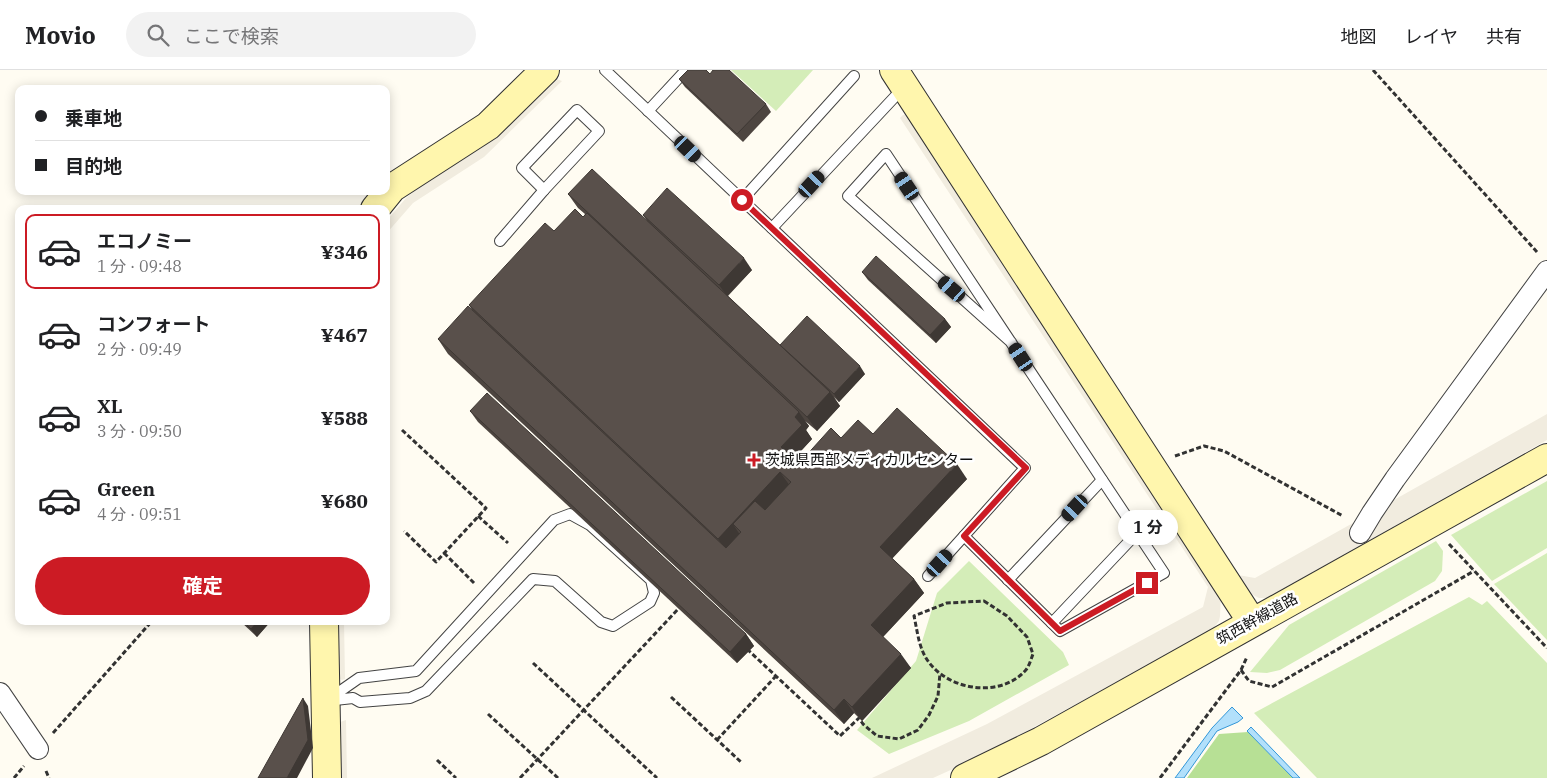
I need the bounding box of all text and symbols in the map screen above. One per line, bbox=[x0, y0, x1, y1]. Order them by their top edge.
search box bbox=[126, 12, 476, 57]
text: Movio bbox=[25, 19, 96, 51]
icon: search bbox=[144, 21, 172, 49]
text: ここで検索 bbox=[184, 24, 279, 48]
text: 地図 bbox=[1341, 25, 1377, 48]
text: レイヤ bbox=[1405, 25, 1458, 48]
text: 共有 bbox=[1486, 25, 1522, 48]
text: 乗車地 bbox=[65, 106, 122, 130]
car bbox=[671, 133, 704, 165]
text: 目的地 bbox=[65, 154, 122, 178]
car bbox=[796, 168, 827, 200]
car bbox=[892, 169, 921, 203]
route start bbox=[731, 189, 753, 211]
icon: car bbox=[37, 229, 82, 274]
text: エコノミー bbox=[97, 229, 192, 253]
text: ¥346 bbox=[321, 240, 368, 264]
text: 1 分 · 09:48 bbox=[97, 256, 182, 276]
car bbox=[935, 273, 968, 305]
icon: car bbox=[37, 312, 82, 357]
text: コンフォート bbox=[97, 312, 210, 336]
text: ¥467 bbox=[321, 323, 368, 347]
text: 2 分 · 09:49 bbox=[97, 339, 182, 359]
car bbox=[1006, 340, 1035, 374]
text: XL bbox=[97, 394, 123, 418]
icon: car bbox=[37, 395, 82, 440]
text: ¥588 bbox=[321, 406, 368, 430]
text: 3 分 · 09:50 bbox=[97, 421, 182, 441]
place label: 茨城県西部メディカルセンター bbox=[765, 450, 974, 469]
marker: 茨城県西部メディカルセンター bbox=[747, 453, 761, 467]
text: Green bbox=[97, 477, 155, 501]
icon: car bbox=[37, 478, 82, 523]
text: ¥680 bbox=[321, 489, 368, 513]
car bbox=[1059, 492, 1090, 524]
text: 4 分 · 09:51 bbox=[97, 504, 182, 524]
callout: 1 分 bbox=[1117, 510, 1177, 546]
text: 1 分 bbox=[1133, 517, 1163, 537]
car bbox=[924, 547, 955, 579]
button: 確定 bbox=[35, 557, 370, 615]
route end bbox=[1136, 572, 1158, 594]
street label: 筑西幹線道路 bbox=[1213, 588, 1301, 649]

